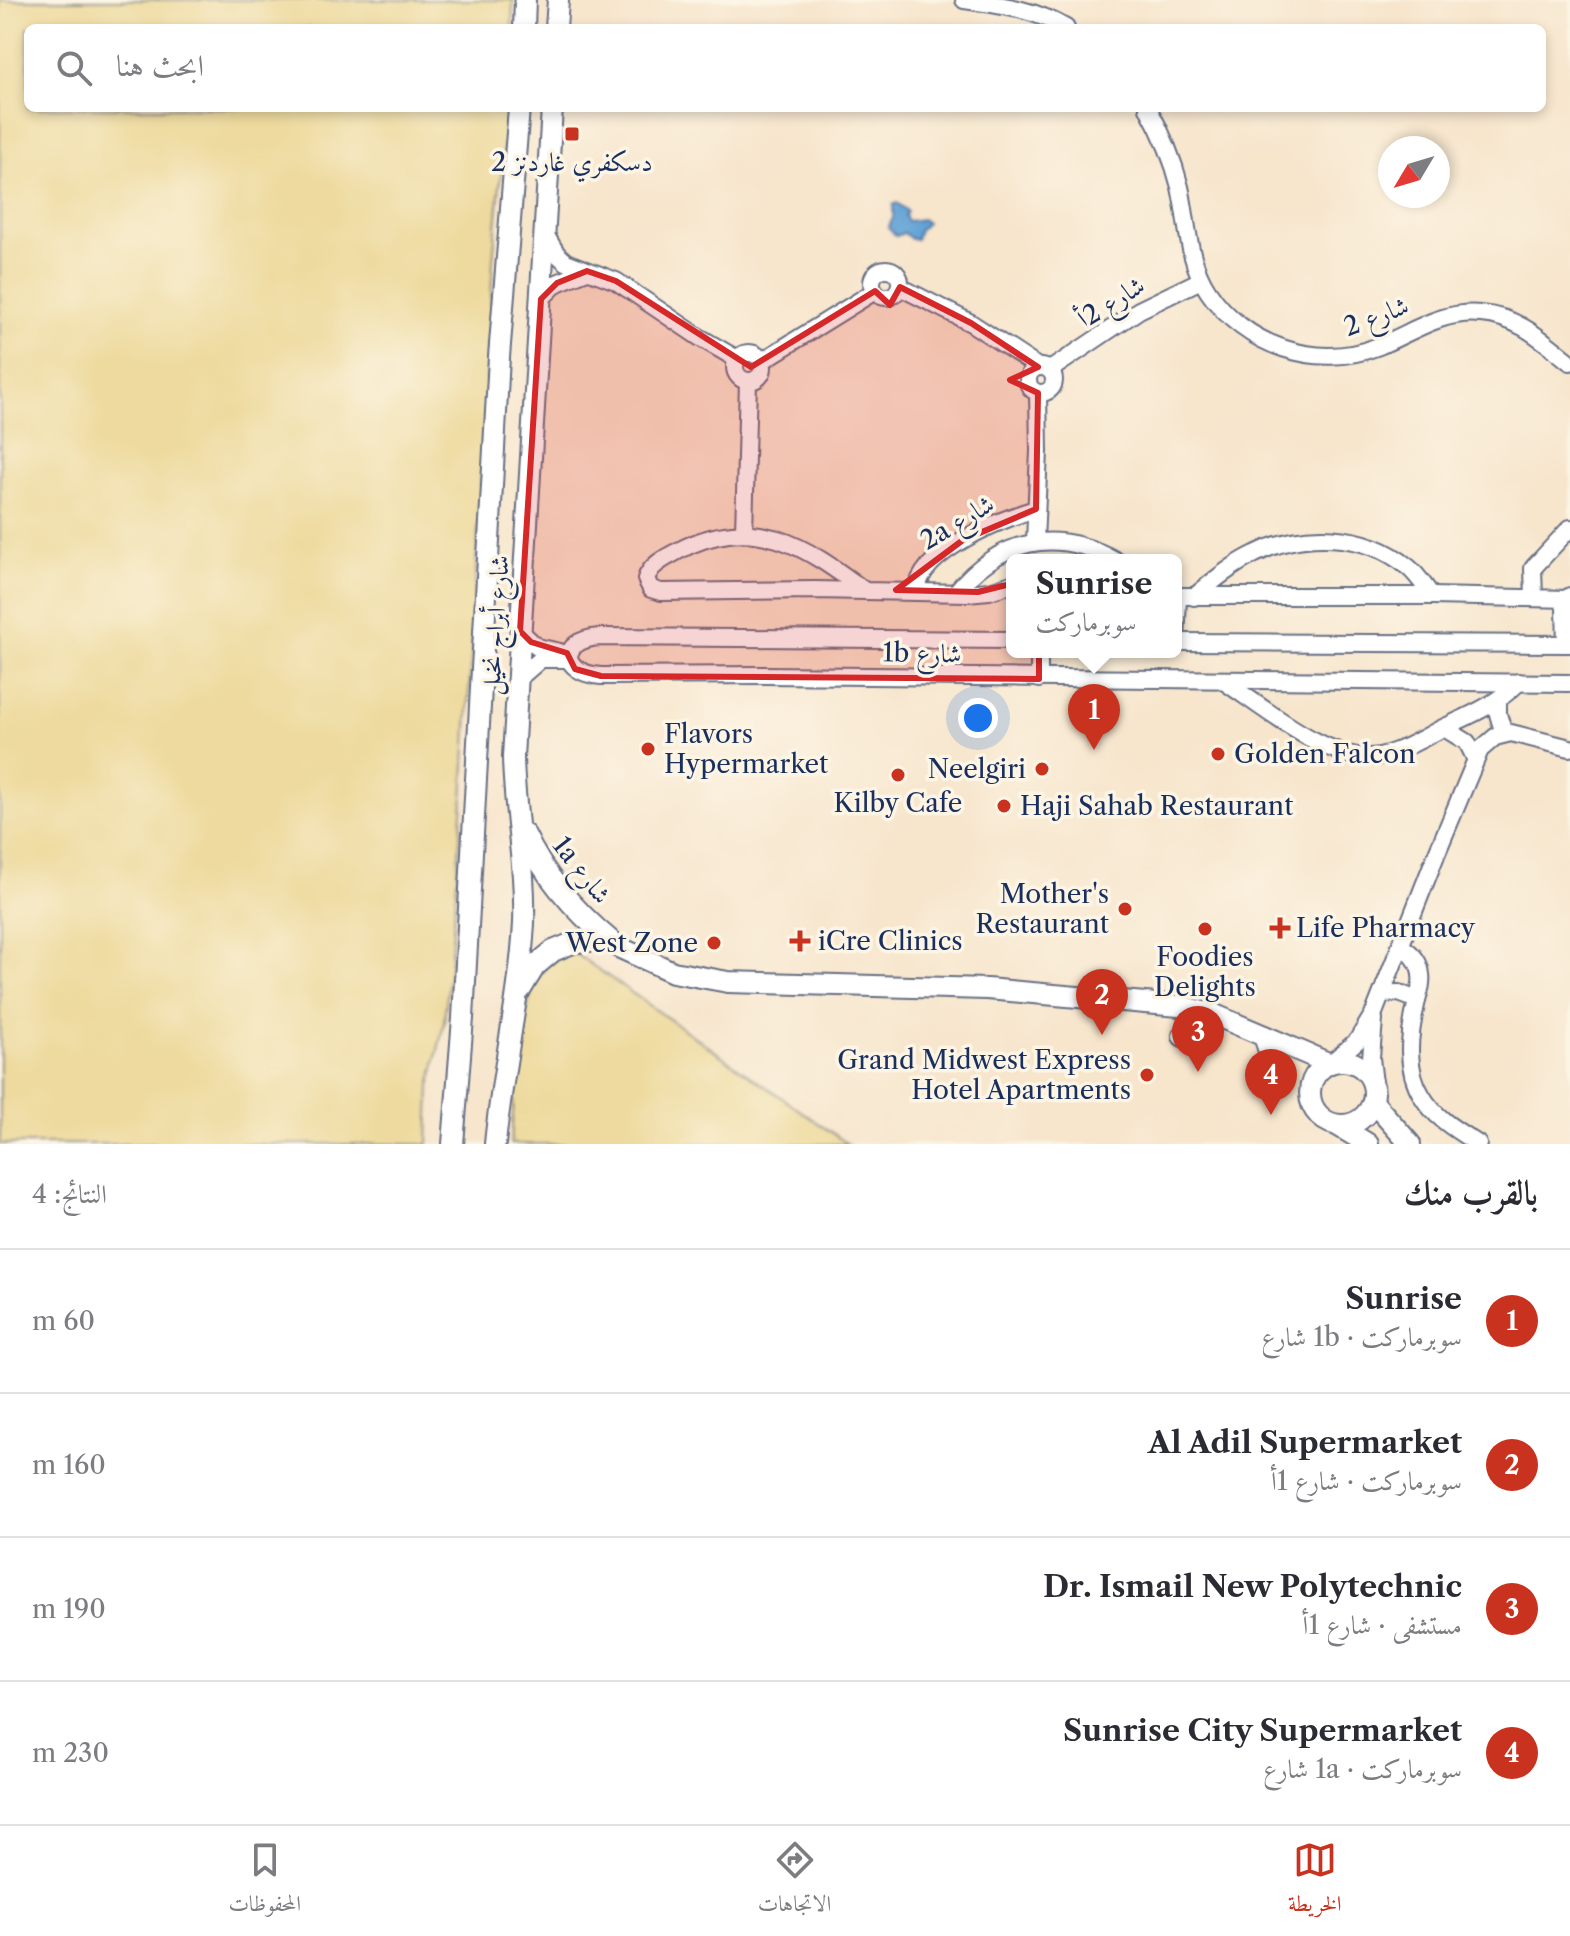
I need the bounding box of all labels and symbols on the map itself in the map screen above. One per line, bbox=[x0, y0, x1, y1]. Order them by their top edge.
marker: دسكفري غاردنز 2 bbox=[563, 125, 581, 143]
north arrow bbox=[1378, 136, 1450, 208]
place label: دسكفري غاردنز 2 bbox=[491, 146, 653, 183]
street label: شارع 2أ bbox=[1071, 268, 1154, 340]
street label: شارع 2 bbox=[1339, 289, 1415, 349]
street label: 2a شارع bbox=[914, 488, 1003, 562]
street label: شارع أبراج نخيل bbox=[473, 554, 524, 697]
street label: 1b شارع bbox=[882, 636, 962, 676]
pin: 1 bbox=[1068, 684, 1120, 750]
your location bbox=[958, 698, 998, 738]
place label: Flavors Hypermarket bbox=[664, 718, 829, 780]
place label: Golden Falcon bbox=[1234, 738, 1415, 770]
marker: Flavors Hypermarket bbox=[639, 740, 657, 758]
marker: Golden Falcon bbox=[1209, 745, 1227, 763]
place label: Neelgiri bbox=[928, 753, 1026, 785]
marker: Neelgiri bbox=[1033, 760, 1051, 778]
marker: Kilby Cafe bbox=[889, 766, 907, 784]
place label: Kilby Cafe bbox=[834, 787, 962, 819]
place label: Haji Sahab Restaurant bbox=[1020, 790, 1294, 822]
marker: Haji Sahab Restaurant bbox=[995, 797, 1013, 815]
street label: 1a شارع bbox=[541, 830, 618, 914]
place label: Mother's Restaurant bbox=[975, 878, 1110, 940]
marker: Mother's Restaurant bbox=[1116, 900, 1134, 918]
place label: Life Pharmacy bbox=[1296, 912, 1476, 944]
marker: Life Pharmacy bbox=[1271, 919, 1289, 937]
marker: Foodies Delights bbox=[1196, 920, 1214, 938]
place label: iCre Clinics bbox=[818, 925, 963, 957]
place label: West Zone bbox=[565, 927, 698, 959]
marker: iCre Clinics bbox=[789, 930, 811, 952]
marker: West Zone bbox=[705, 934, 723, 952]
place label: Foodies Delights bbox=[1154, 941, 1256, 1003]
pin: 2 bbox=[1076, 969, 1128, 1035]
pin: 3 bbox=[1172, 1006, 1224, 1072]
place label: Grand Midwest Express Hotel Apartments bbox=[837, 1044, 1131, 1106]
pin: 4 bbox=[1245, 1049, 1297, 1115]
marker: Grand Midwest Express Hotel Apartments bbox=[1138, 1066, 1156, 1084]

